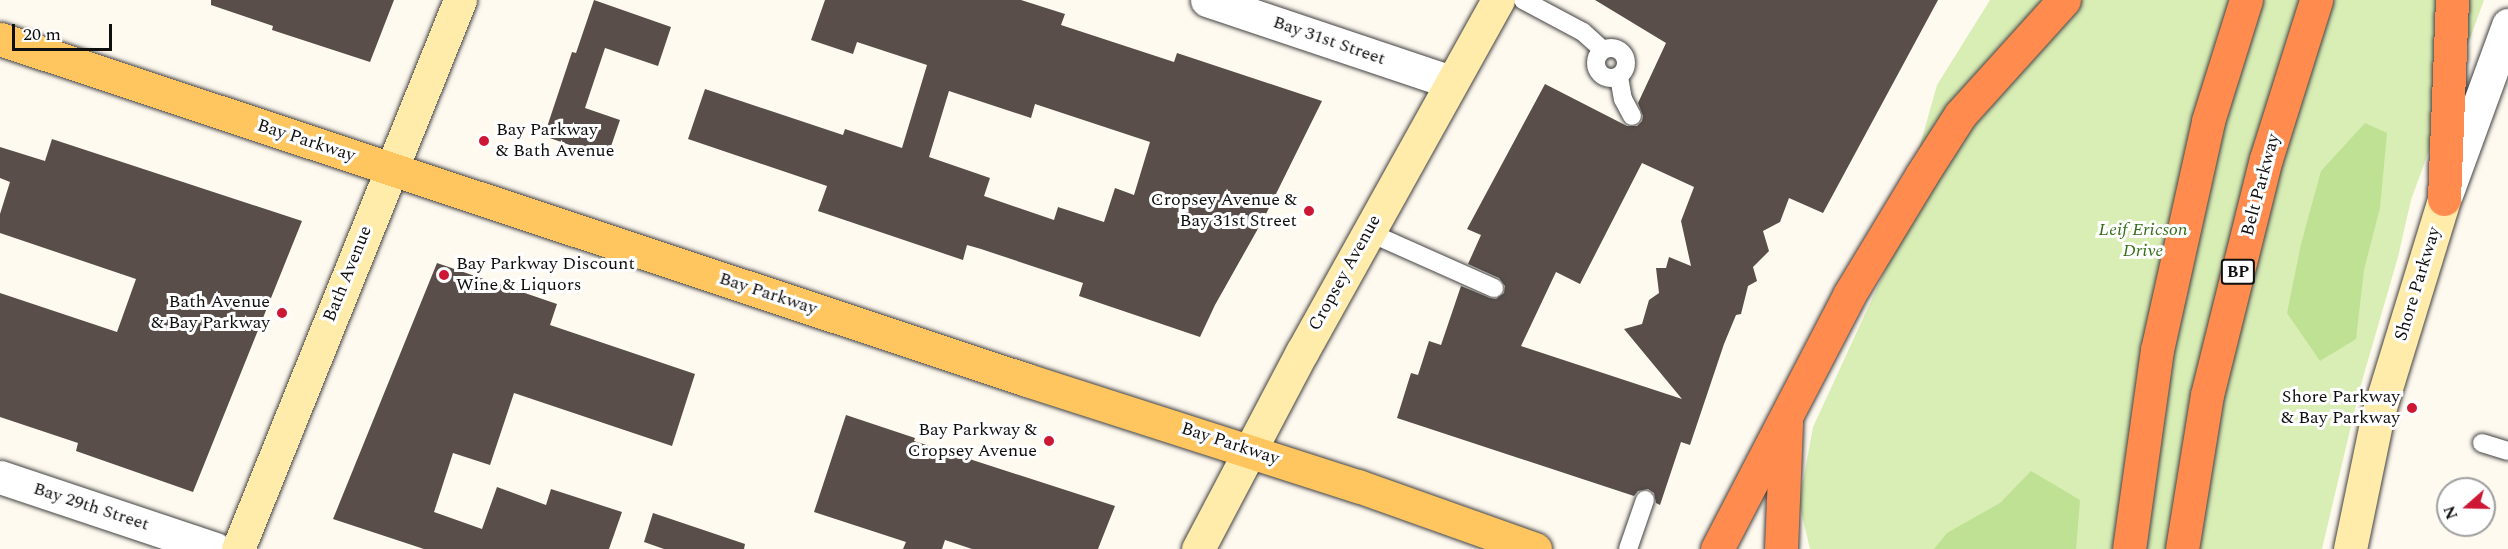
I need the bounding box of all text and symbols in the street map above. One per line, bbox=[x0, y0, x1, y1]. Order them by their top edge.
scale bar bbox=[15, 12, 116, 50]
street label: Bay 31st Street bbox=[1270, 12, 1388, 70]
text: 20 m bbox=[23, 21, 61, 48]
street label: Bay Parkway bbox=[254, 115, 358, 167]
place label: Bay Parkway & Bath Avenue bbox=[496, 120, 614, 162]
street label: Belt Parkway bbox=[2237, 132, 2285, 238]
marker: Bay Parkway & Bath Avenue bbox=[477, 134, 491, 148]
place label: Cropsey Avenue & Bay 31st Street bbox=[1151, 190, 1297, 232]
marker: Cropsey Avenue & Bay 31st Street bbox=[1302, 204, 1316, 218]
street label: Cropsey Avenue bbox=[1304, 211, 1386, 335]
park label: Leif Ericson Drive bbox=[2099, 220, 2187, 262]
street label: Bath Avenue bbox=[319, 223, 377, 325]
street label: Shore Parkway bbox=[2390, 224, 2446, 344]
place label: Bay Parkway Discount Wine & Liquors bbox=[456, 254, 635, 296]
road number: BP bbox=[2220, 259, 2256, 285]
marker: Bay Parkway Discount Wine & Liquors bbox=[437, 268, 451, 282]
street label: Bay Parkway bbox=[716, 268, 820, 320]
place label: Bath Avenue & Bay Parkway bbox=[151, 292, 270, 334]
marker: Bath Avenue & Bay Parkway bbox=[275, 306, 289, 320]
place label: Shore Parkway & Bay Parkway bbox=[2281, 387, 2400, 430]
marker: Shore Parkway & Bay Parkway bbox=[2405, 401, 2419, 415]
street label: Bay Parkway bbox=[1178, 418, 1282, 470]
place label: Bay Parkway & Cropsey Avenue bbox=[908, 420, 1037, 462]
marker: Bay Parkway & Cropsey Avenue bbox=[1042, 434, 1056, 448]
north arrow bbox=[2436, 477, 2496, 537]
street label: Bay 29th Street bbox=[30, 478, 152, 536]
text: N bbox=[2437, 502, 2464, 523]

